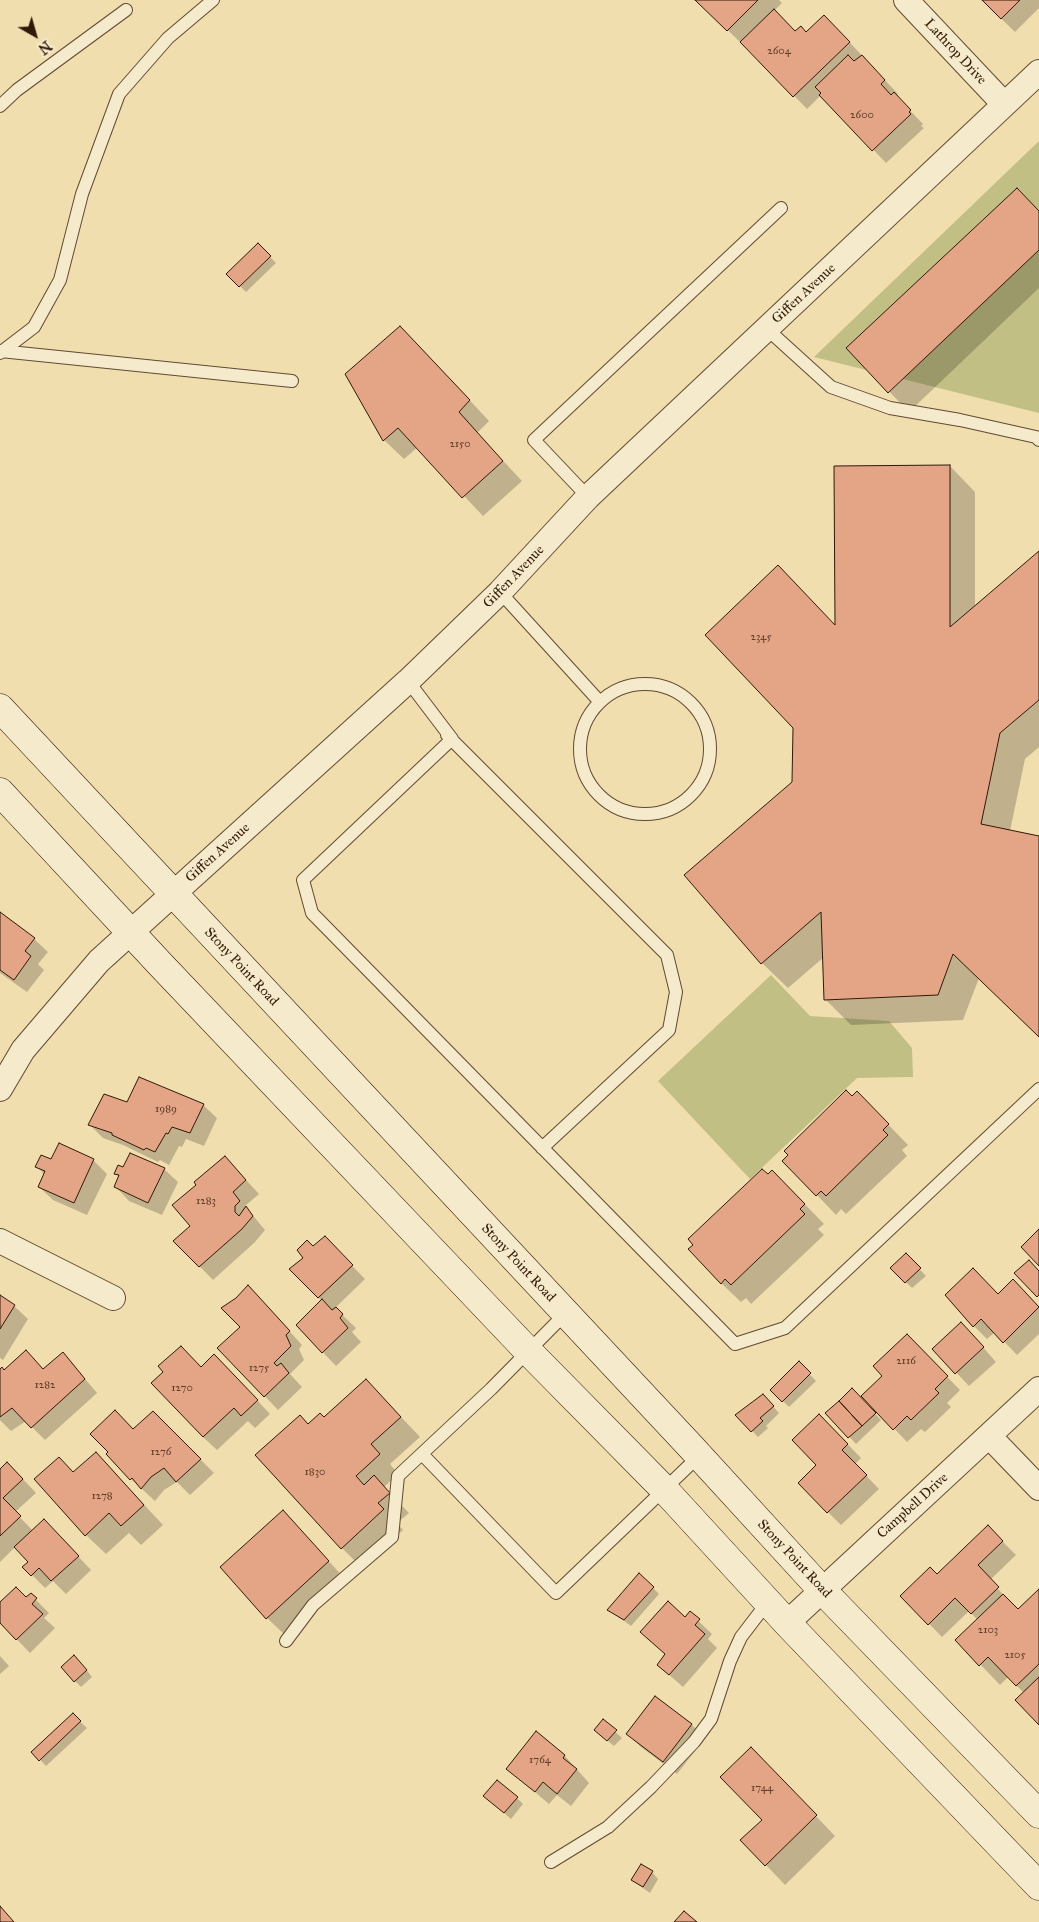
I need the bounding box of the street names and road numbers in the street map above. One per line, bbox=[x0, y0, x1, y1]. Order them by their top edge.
street label: Lathrop Drive bbox=[920, 16, 990, 88]
street label: Giffen Avenue bbox=[769, 260, 839, 328]
street label: Giffen Avenue bbox=[480, 542, 548, 612]
street label: Giffen Avenue bbox=[182, 820, 254, 886]
street label: Stony Point Road bbox=[200, 924, 282, 1010]
street label: Stony Point Road bbox=[477, 1220, 559, 1306]
street label: Campbell Drive bbox=[874, 1470, 952, 1542]
street label: Stony Point Road bbox=[753, 1516, 835, 1602]

